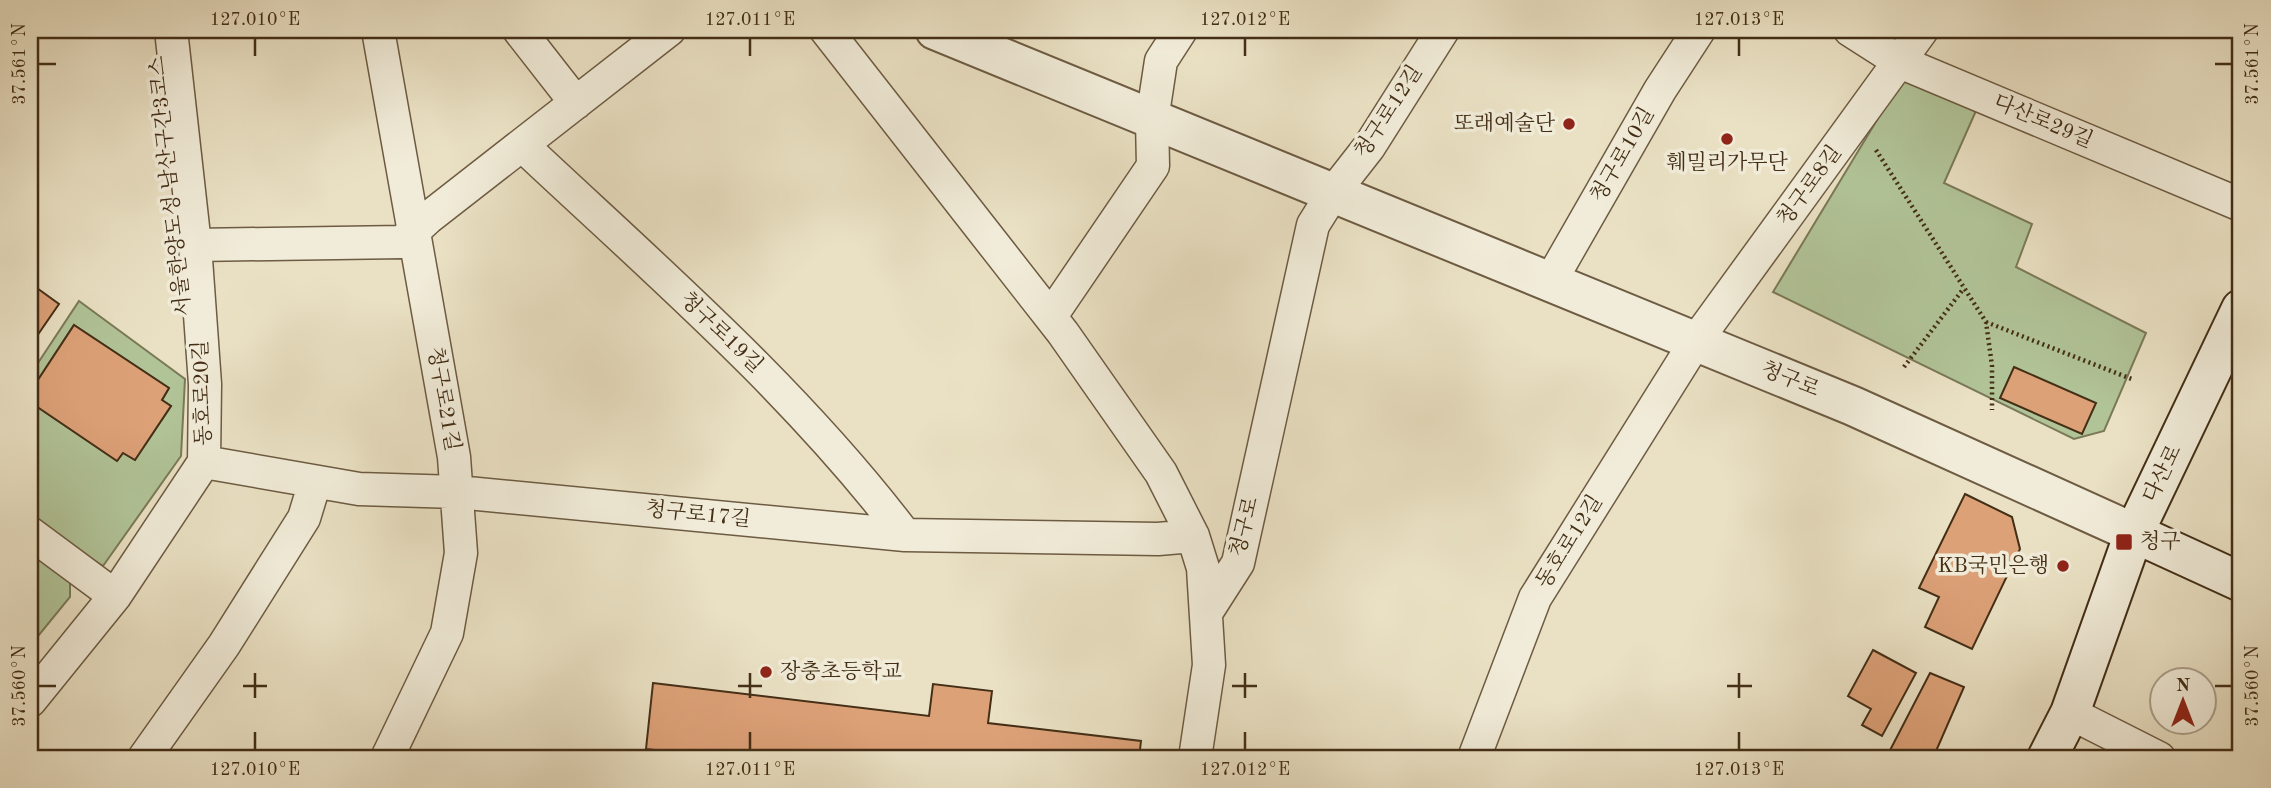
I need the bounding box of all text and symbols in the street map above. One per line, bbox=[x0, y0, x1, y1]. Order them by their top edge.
text: 127.010°E bbox=[210, 11, 300, 29]
text: 127.011°E bbox=[705, 11, 795, 29]
text: 127.012°E bbox=[1200, 11, 1290, 29]
text: 127.013°E bbox=[1694, 11, 1784, 29]
text: 37.561°N bbox=[11, 23, 29, 105]
text: 37.561°N bbox=[2244, 23, 2262, 105]
street label: 서울한양도성 남산구간3코스 bbox=[145, 55, 195, 317]
street label: 청구로12길 bbox=[1350, 61, 1427, 162]
street label: 다산로29길 bbox=[1990, 90, 2096, 152]
street label: 청구로10길 bbox=[1586, 103, 1658, 206]
place label: 또래예술단 bbox=[1454, 112, 1556, 135]
marker: 또래예술단 bbox=[1561, 116, 1577, 132]
marker: 훼밀리가무단 bbox=[1719, 131, 1735, 147]
street label: 청구로8길 bbox=[1772, 141, 1846, 230]
place label: 훼밀리가무단 bbox=[1666, 151, 1789, 174]
street label: 청구로19길 bbox=[676, 287, 768, 377]
street label: 동호로20길 bbox=[189, 340, 215, 446]
street label: 청구로21길 bbox=[423, 345, 464, 453]
street label: 청구로 bbox=[1758, 357, 1823, 401]
street label: 다산로 bbox=[2138, 441, 2186, 506]
street label: 동호로12길 bbox=[1531, 491, 1607, 592]
street label: 청구로 bbox=[1226, 494, 1263, 559]
street label: 청구로17길 bbox=[644, 497, 752, 531]
place label: 청구 bbox=[2140, 530, 2181, 553]
marker: 청구 bbox=[2114, 532, 2134, 552]
place label: KB국민은행 bbox=[1937, 554, 2049, 577]
marker: KB국민은행 bbox=[2055, 558, 2071, 574]
text: 37.560°N bbox=[11, 645, 29, 727]
text: 37.560°N bbox=[2244, 645, 2262, 727]
place label: 장충초등학교 bbox=[780, 660, 902, 683]
marker: 장충초등학교 bbox=[758, 664, 774, 680]
north arrow bbox=[2148, 666, 2218, 736]
text: N bbox=[2176, 677, 2191, 696]
text: 127.010°E bbox=[210, 761, 300, 779]
text: 127.011°E bbox=[705, 761, 795, 779]
text: 127.012°E bbox=[1200, 761, 1290, 779]
text: 127.013°E bbox=[1694, 761, 1784, 779]

